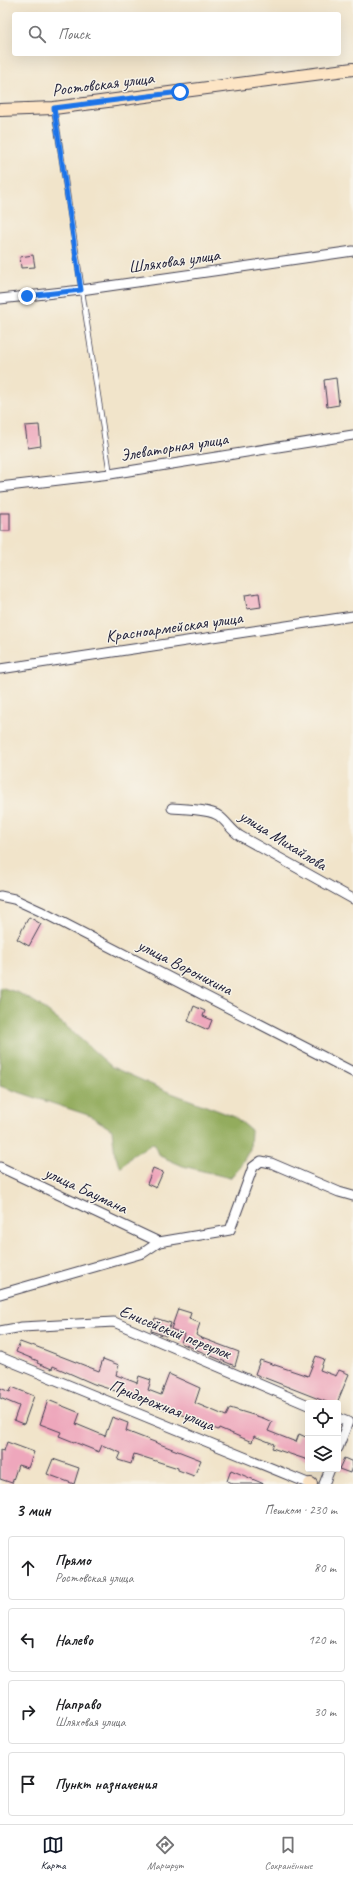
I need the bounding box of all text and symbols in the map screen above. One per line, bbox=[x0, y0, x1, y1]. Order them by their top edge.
search box bbox=[12, 12, 341, 56]
icon: search bbox=[26, 23, 48, 45]
text: Поиск bbox=[58, 25, 90, 44]
street label: Ростовская улица bbox=[51, 67, 157, 101]
route start bbox=[171, 83, 189, 101]
street label: Шляховая улица bbox=[127, 244, 223, 278]
route end bbox=[18, 287, 36, 305]
street label: Элеваторная улица bbox=[119, 428, 230, 466]
street label: Красноармейская улица bbox=[104, 607, 245, 647]
street label: улица Михайлова bbox=[235, 804, 332, 876]
street label: улица Воронихина bbox=[133, 934, 237, 1000]
street label: улица Баумана bbox=[40, 1161, 132, 1219]
street label: Енисейский переулок bbox=[116, 1300, 235, 1364]
street label: Придорожная улица bbox=[107, 1375, 218, 1436]
map controls bbox=[305, 1400, 341, 1472]
button: locate bbox=[305, 1400, 341, 1436]
button: layers bbox=[305, 1436, 341, 1472]
text: 3 мин bbox=[16, 1500, 51, 1521]
text: Пешком · 230 m bbox=[264, 1502, 337, 1518]
text: Прямо bbox=[55, 1551, 91, 1570]
icon: ahead bbox=[17, 1557, 39, 1579]
text: 80 m bbox=[314, 1560, 336, 1576]
text: Ростовская улица bbox=[55, 1570, 133, 1586]
icon: left bbox=[17, 1629, 39, 1651]
text: Налево bbox=[55, 1631, 93, 1650]
text: 120 m bbox=[308, 1632, 336, 1648]
text: Направо bbox=[55, 1695, 101, 1714]
icon: right bbox=[17, 1701, 39, 1723]
text: 30 m bbox=[314, 1704, 336, 1720]
text: Шляховая улица bbox=[55, 1714, 125, 1730]
icon: arrive bbox=[17, 1773, 39, 1795]
text: Пункт назначения bbox=[55, 1775, 157, 1794]
tab: Карта bbox=[41, 1834, 66, 1872]
tab: Маршрут bbox=[147, 1834, 183, 1872]
tab: Сохранённые bbox=[265, 1834, 312, 1872]

